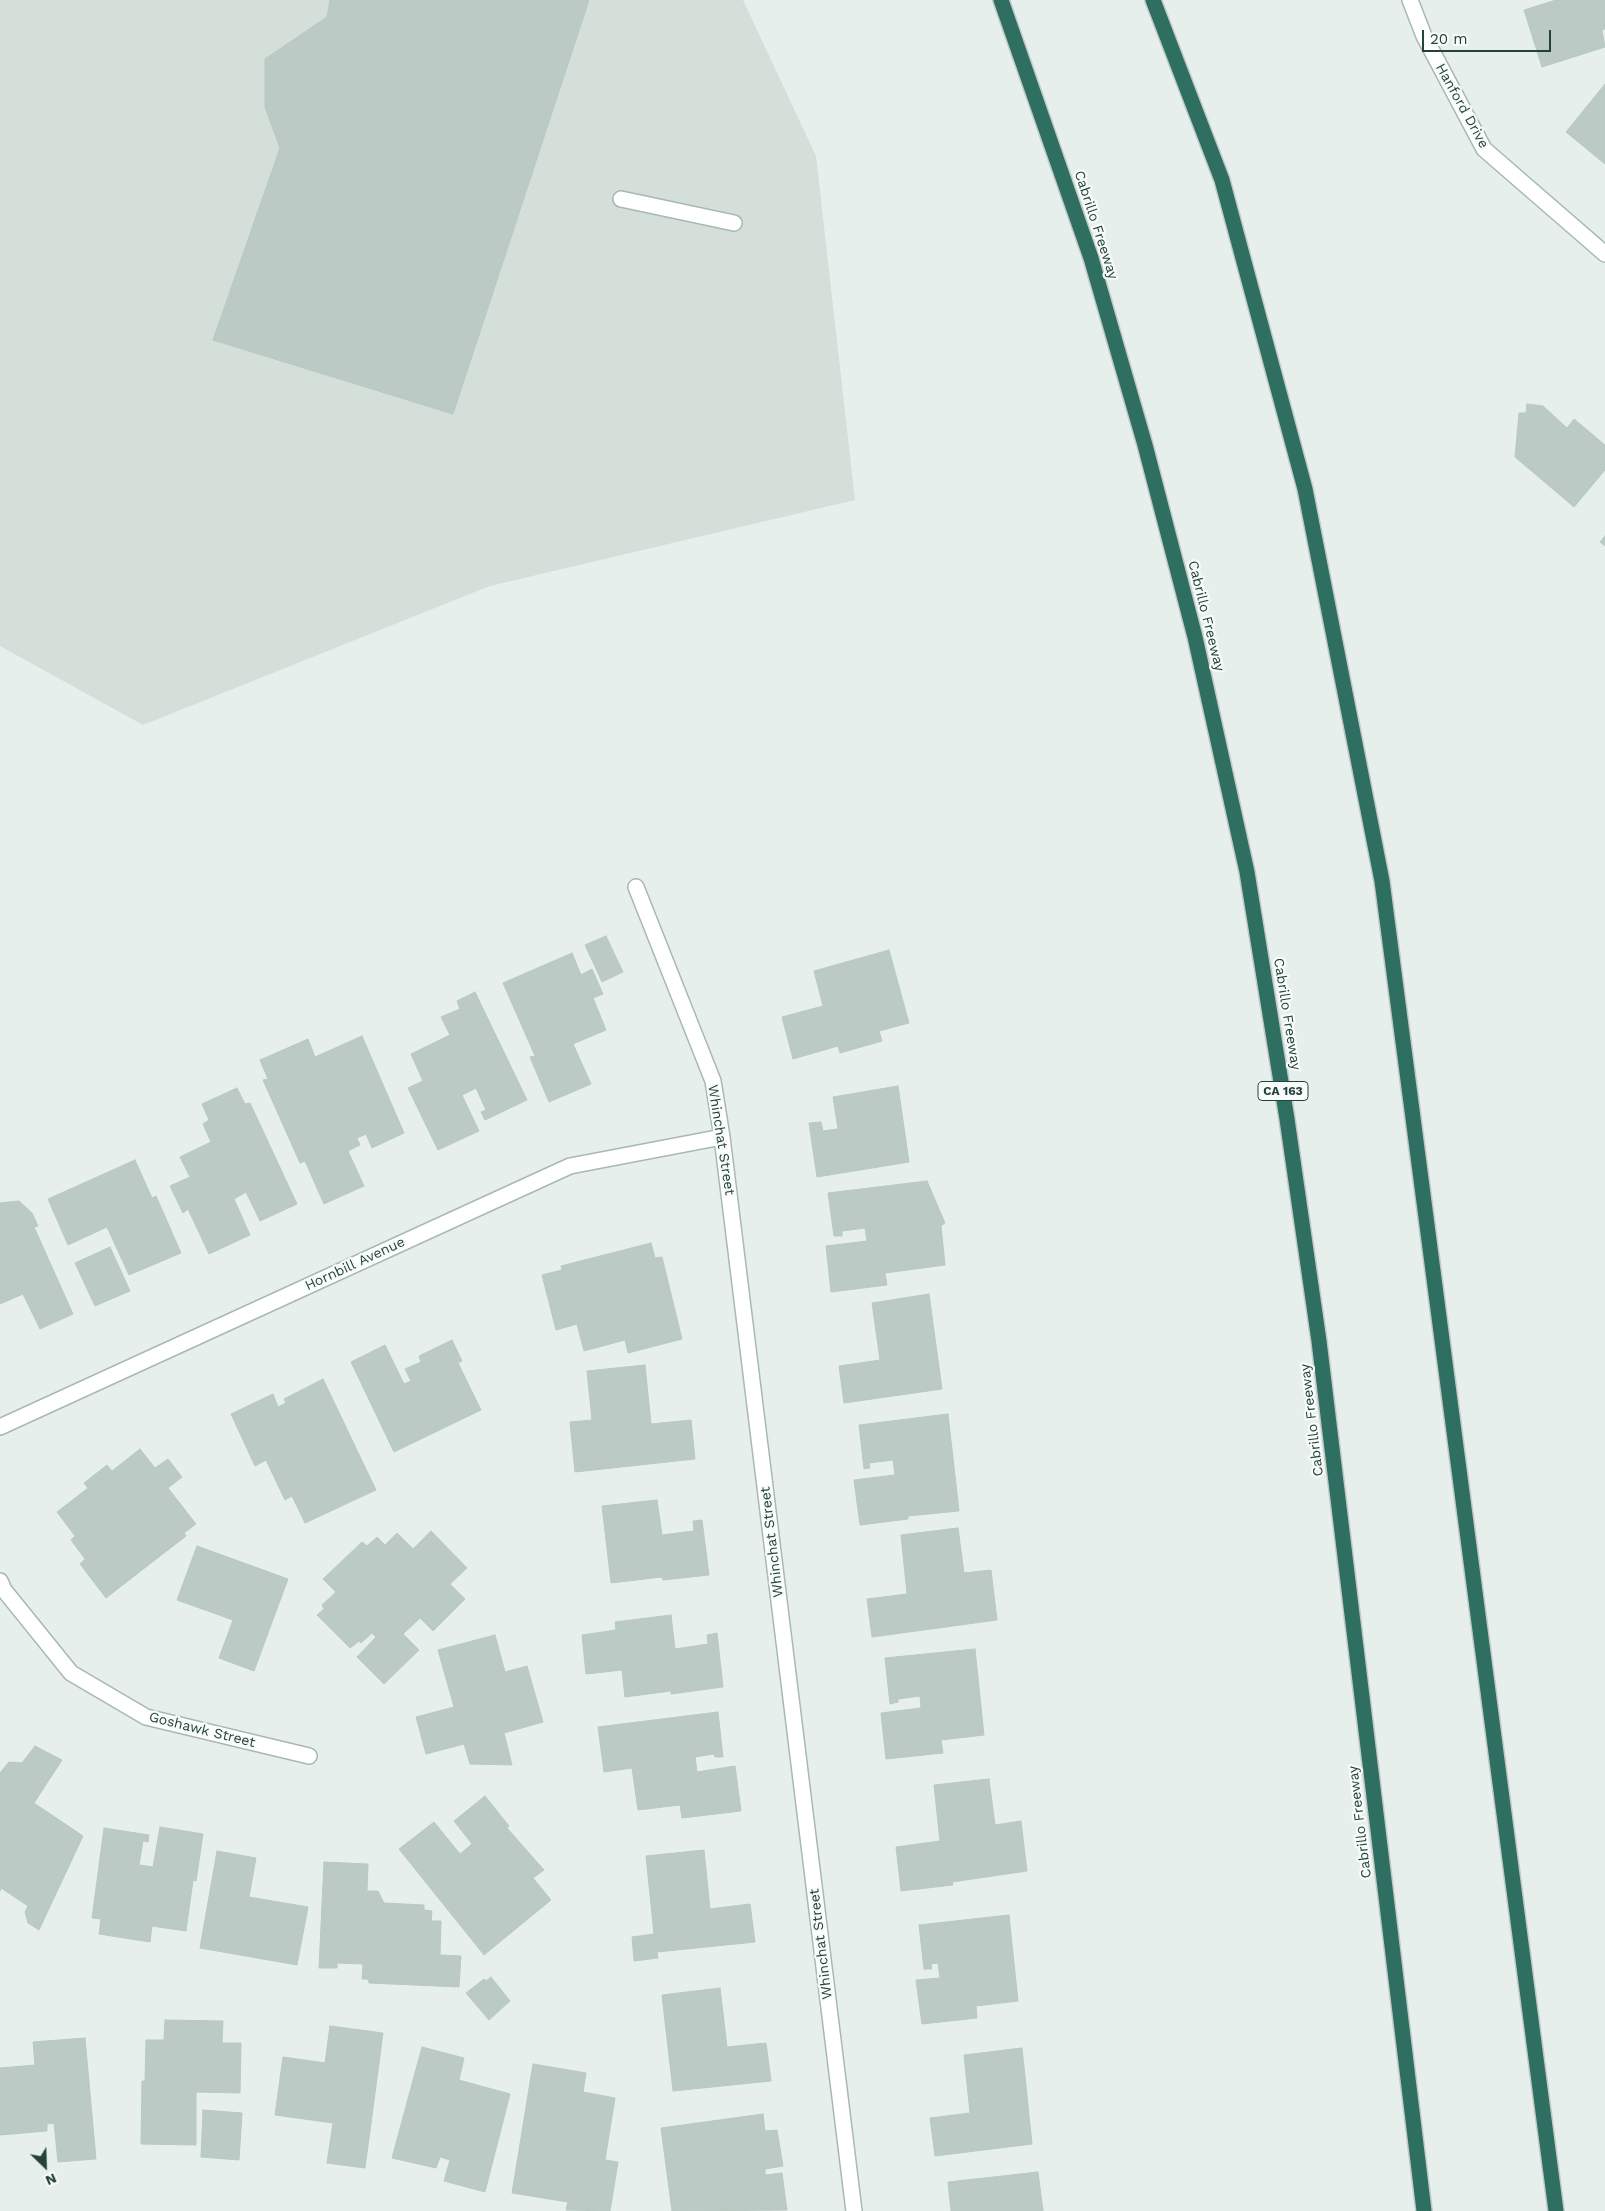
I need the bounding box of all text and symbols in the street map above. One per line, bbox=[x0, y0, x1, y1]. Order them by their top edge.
scale bar bbox=[1425, 20, 1554, 52]
text: 20 m bbox=[1430, 30, 1468, 48]
street label: Hanford Drive bbox=[1432, 61, 1492, 151]
street label: Cabrillo Freeway bbox=[1071, 169, 1121, 281]
street label: Cabrillo Freeway bbox=[1184, 559, 1228, 673]
street label: Cabrillo Freeway bbox=[1270, 957, 1304, 1071]
road number: CA 163 bbox=[1258, 1082, 1308, 1100]
street label: Whinchat Street bbox=[704, 1084, 738, 1196]
street label: Hornbill Avenue bbox=[302, 1234, 408, 1294]
street label: Cabrillo Freeway bbox=[1297, 1363, 1327, 1477]
street label: Whinchat Street bbox=[757, 1486, 787, 1598]
street label: Goshawk Street bbox=[147, 1709, 257, 1751]
street label: Cabrillo Freeway bbox=[1345, 1765, 1375, 1879]
street label: Whinchat Street bbox=[806, 1888, 836, 2000]
north arrow bbox=[20, 2141, 70, 2191]
text: N bbox=[43, 2170, 59, 2189]

